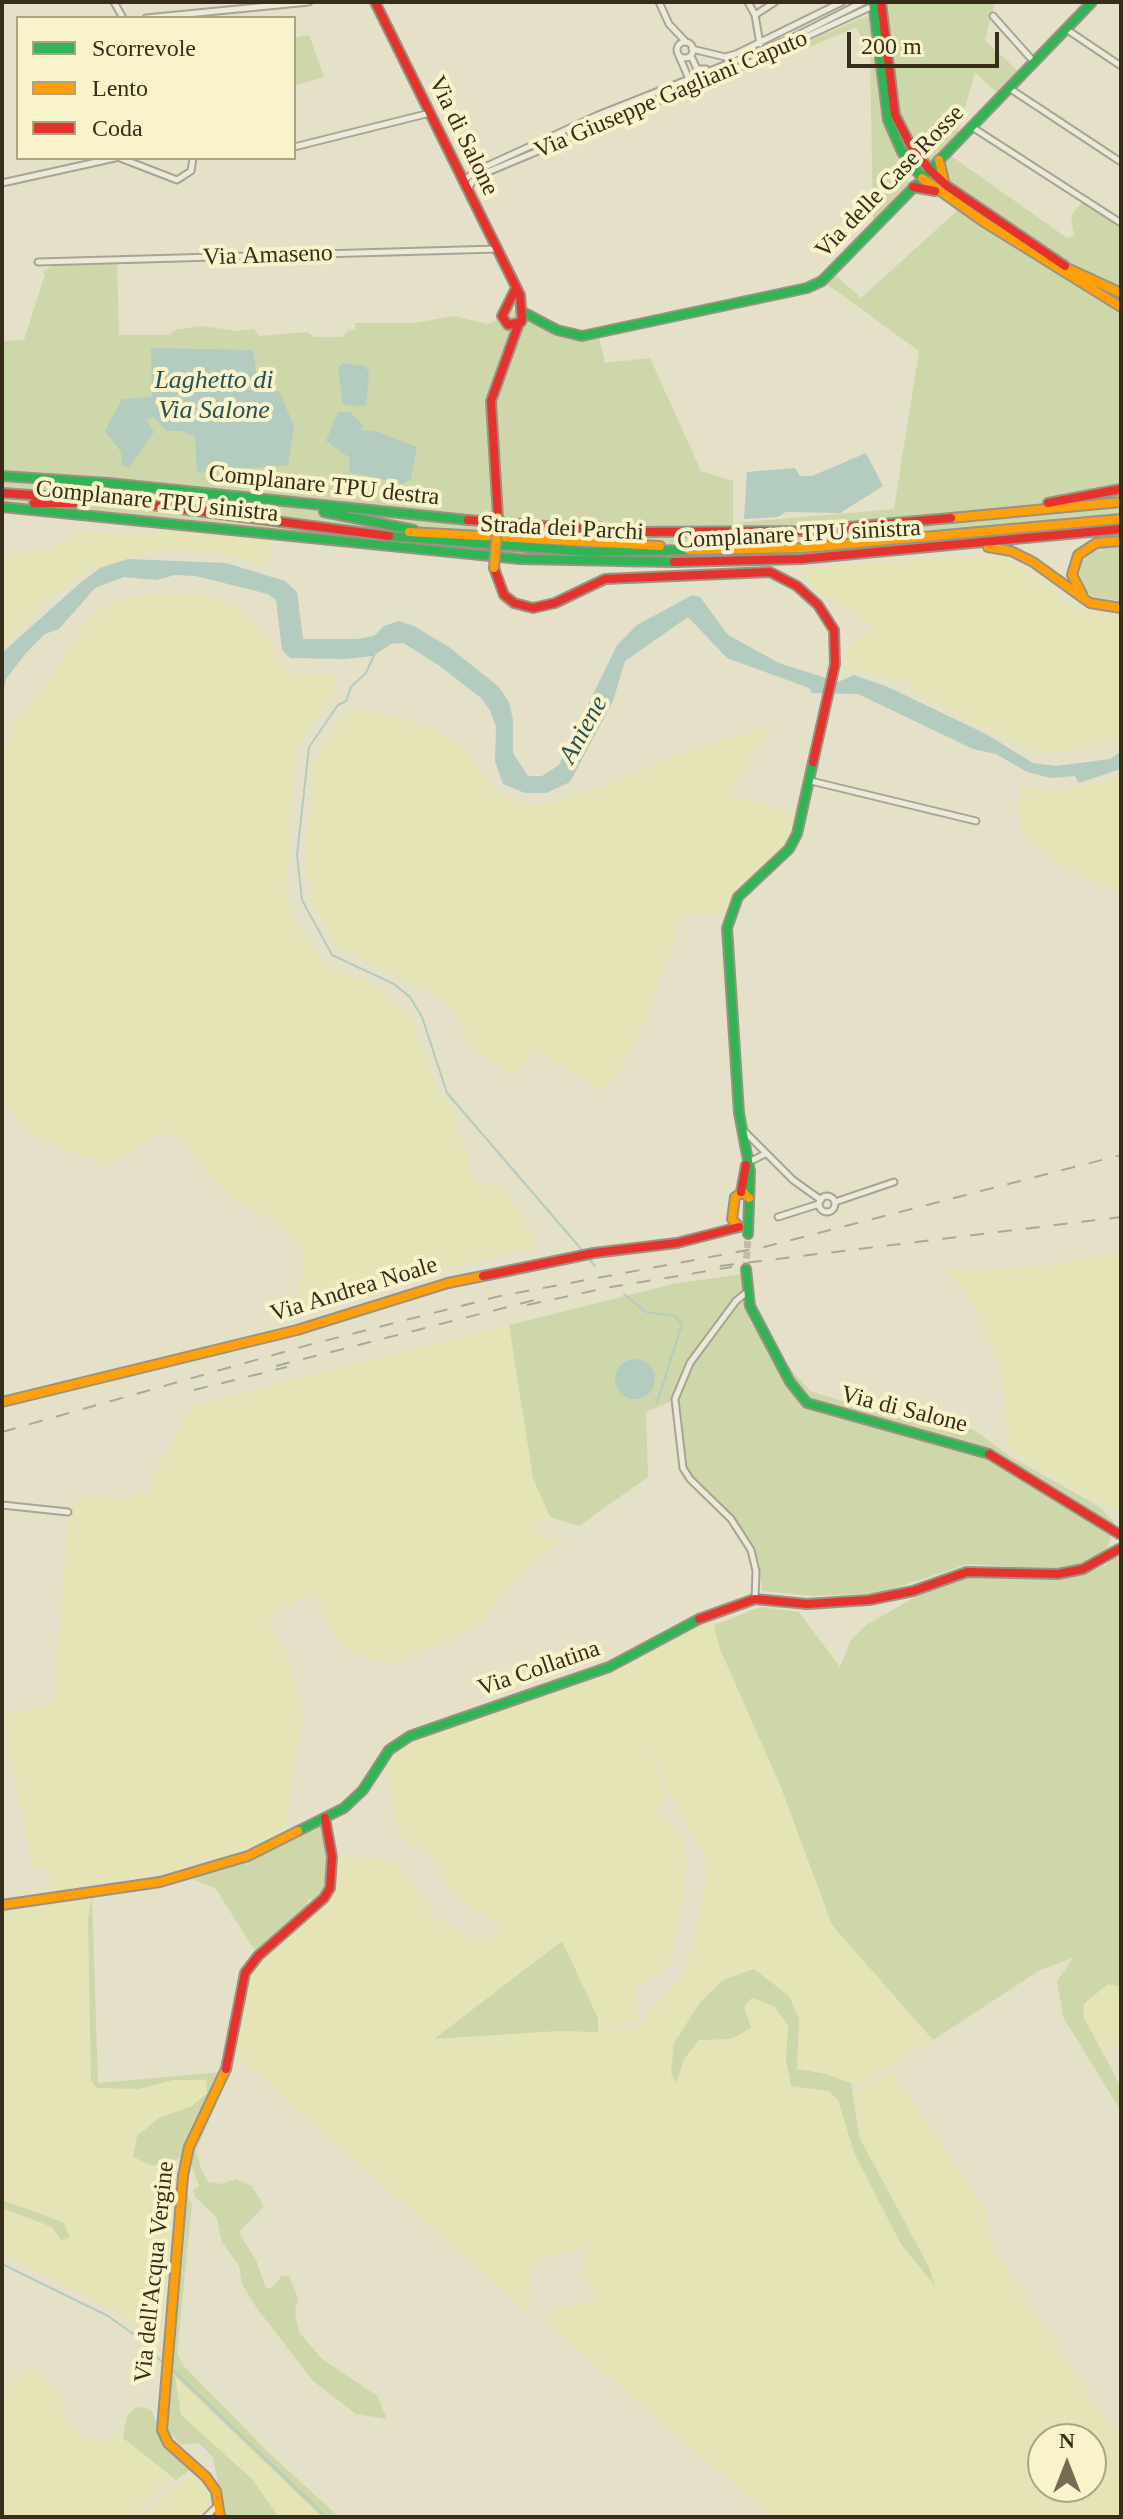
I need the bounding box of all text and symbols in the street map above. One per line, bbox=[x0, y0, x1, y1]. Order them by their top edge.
legend bbox=[16, 16, 296, 160]
scale bar bbox=[851, 16, 1003, 66]
street label: Via Giuseppe Gagliani Caputo bbox=[530, 24, 812, 166]
text: 200 m bbox=[861, 33, 922, 59]
text: Scorrevole bbox=[92, 35, 196, 61]
street label: Via di Salone bbox=[422, 72, 504, 200]
text: Lento bbox=[92, 75, 148, 101]
street label: Via delle Case Rosse bbox=[810, 99, 970, 265]
text: Coda bbox=[92, 115, 143, 141]
street label: Via Amaseno bbox=[203, 239, 333, 273]
water label: Laghetto di Via Salone bbox=[154, 365, 274, 426]
street label: Complanare TPU destra bbox=[207, 460, 441, 512]
street label: Complanare TPU sinistra bbox=[34, 475, 280, 529]
street label: Strada dei Parchi bbox=[479, 510, 645, 548]
street label: Complanare TPU sinistra bbox=[676, 514, 922, 556]
water label: Aniene bbox=[553, 691, 615, 769]
street label: Via Andrea Noale bbox=[267, 1251, 441, 1329]
street label: Via di Salone bbox=[838, 1380, 970, 1440]
street label: Via Collatina bbox=[474, 1635, 604, 1703]
street label: Via dell'Acqua Vergine bbox=[129, 2160, 181, 2384]
north arrow bbox=[1027, 2423, 1107, 2503]
text: N bbox=[1059, 2428, 1075, 2453]

